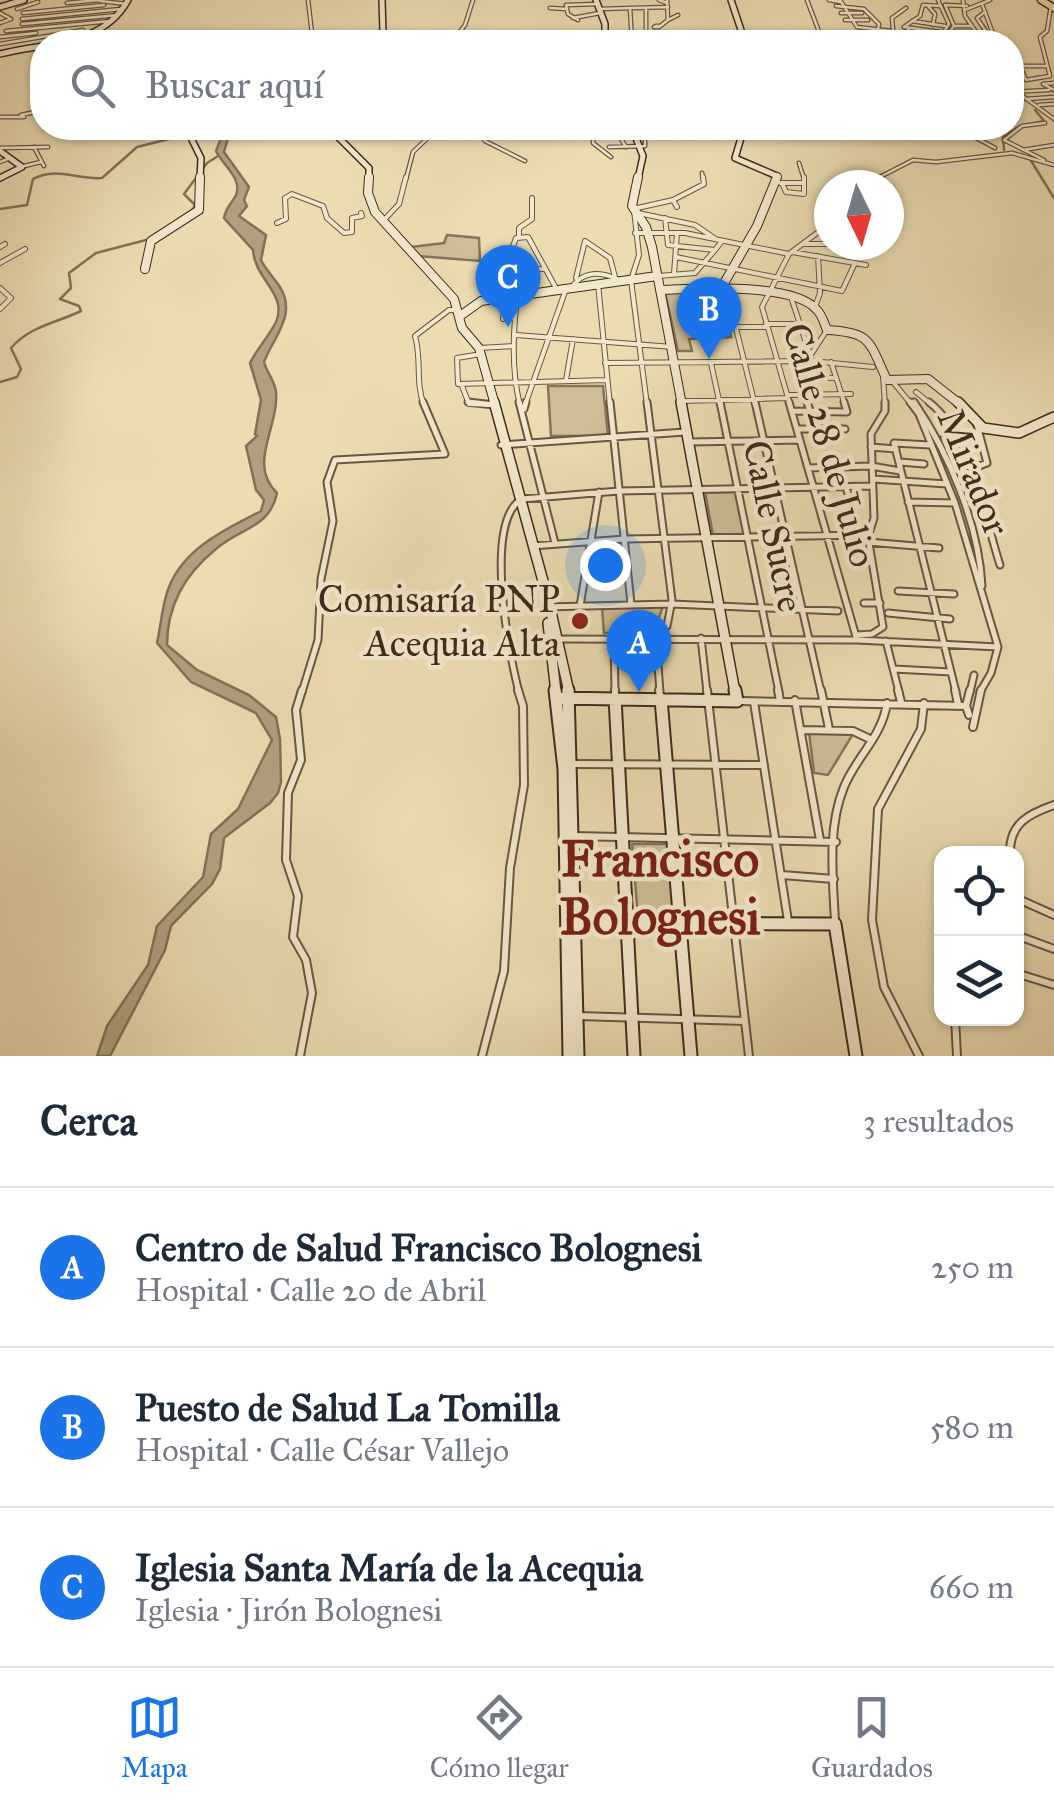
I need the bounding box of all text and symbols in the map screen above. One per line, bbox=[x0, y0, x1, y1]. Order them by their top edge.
search box bbox=[30, 30, 1024, 140]
icon: search bbox=[65, 58, 120, 113]
text: Buscar aquí bbox=[145, 62, 324, 108]
north arrow bbox=[814, 170, 904, 260]
pin: C bbox=[476, 245, 540, 327]
pin: B bbox=[676, 276, 742, 359]
street label: Calle 28 de Julio bbox=[772, 318, 887, 572]
street label: Mirador bbox=[928, 402, 1020, 543]
street label: Calle Sucre bbox=[733, 436, 815, 616]
your location bbox=[580, 540, 631, 591]
place label: Comisaría PNP Acequia Alta bbox=[318, 576, 561, 666]
marker: Comisaría PNP Acequia Alta bbox=[569, 610, 591, 632]
pin: A bbox=[606, 610, 672, 692]
district label: Francisco Bolognesi bbox=[560, 829, 760, 948]
map controls bbox=[934, 846, 1024, 1026]
button: locate bbox=[934, 846, 1024, 936]
button: layers bbox=[934, 936, 1024, 1026]
text: Cerca bbox=[40, 1095, 137, 1147]
text: 3 resultados bbox=[863, 1102, 1014, 1141]
text: Centro de Salud Francisco Bolognesi bbox=[135, 1225, 702, 1271]
text: A bbox=[62, 1248, 83, 1287]
text: 250 m bbox=[931, 1248, 1014, 1287]
text: Hospital · Calle 20 de Abril bbox=[135, 1271, 486, 1310]
text: Puesto de Salud La Tomilla bbox=[135, 1385, 560, 1431]
text: B bbox=[62, 1408, 83, 1447]
text: 580 m bbox=[930, 1408, 1014, 1447]
text: Hospital · Calle César Vallejo bbox=[135, 1431, 509, 1470]
text: Iglesia Santa María de la Acequia bbox=[135, 1545, 643, 1591]
text: C bbox=[62, 1568, 83, 1607]
text: 660 m bbox=[929, 1568, 1014, 1607]
text: Iglesia · Jirón Bolognesi bbox=[135, 1591, 442, 1630]
tab: Mapa bbox=[121, 1690, 188, 1785]
tab: Cómo llegar bbox=[430, 1690, 569, 1785]
tab: Guardados bbox=[811, 1690, 933, 1785]

